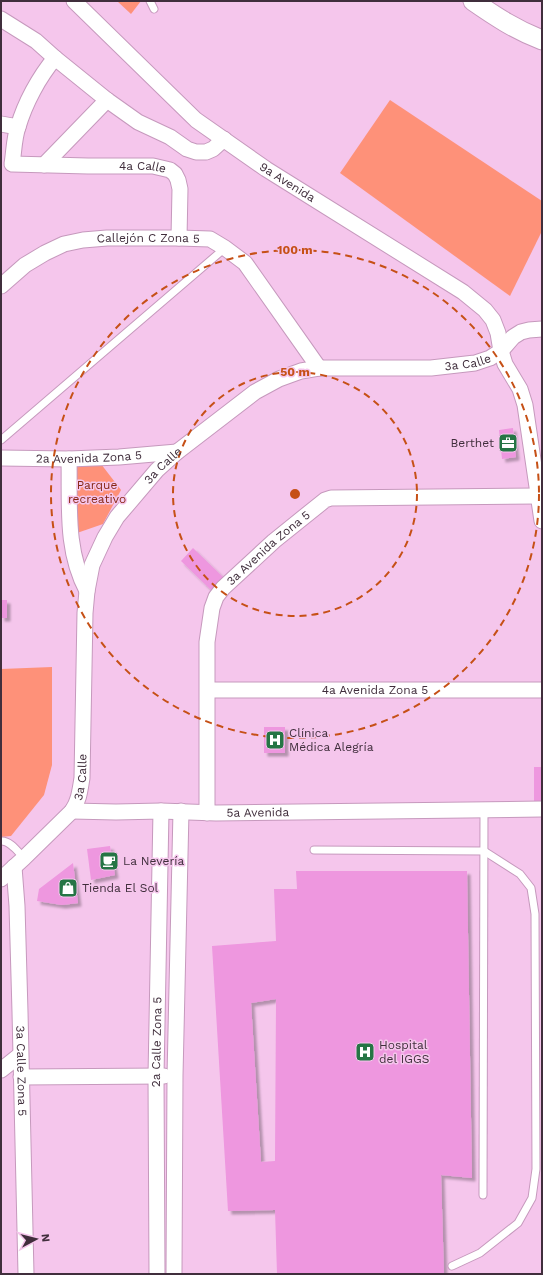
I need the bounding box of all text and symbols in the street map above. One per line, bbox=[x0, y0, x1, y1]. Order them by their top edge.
street label: 4a Calle bbox=[119, 159, 168, 176]
street label: 9a Avenida bbox=[257, 160, 318, 205]
street label: Callejón C Zona 5 bbox=[96, 231, 200, 246]
text: 100 m bbox=[277, 243, 313, 257]
street label: 3a Calle bbox=[444, 351, 493, 373]
text: 50 m bbox=[280, 365, 310, 379]
office icon: Berthet bbox=[497, 432, 519, 454]
place label: Berthet bbox=[450, 436, 494, 450]
street label: 3a Calle bbox=[141, 444, 184, 487]
street label: 2a Avenida Zona 5 bbox=[36, 448, 143, 466]
park label: Parque recreativo bbox=[68, 478, 126, 506]
centre of rings bbox=[288, 487, 302, 501]
street label: 3a Avenida Zona 5 bbox=[224, 508, 313, 588]
street label: 4a Avenida Zona 5 bbox=[322, 683, 428, 697]
place label: Clínica Médica Alegría bbox=[289, 726, 374, 754]
hospital icon: Clínica Médica Alegría bbox=[264, 729, 286, 751]
street label: 3a Calle bbox=[71, 753, 89, 802]
street label: 5a Avenida bbox=[226, 805, 290, 820]
cafe icon: La Nevería bbox=[98, 850, 120, 872]
place label: La Nevería bbox=[123, 854, 185, 868]
shop icon: Tienda El Sol bbox=[57, 877, 79, 899]
place label: Tienda El Sol bbox=[82, 881, 159, 895]
street label: 2a Calle Zona 5 bbox=[149, 997, 164, 1087]
street label: 3a Calle Zona 5 bbox=[13, 1025, 29, 1116]
place label: Hospital del IGGS bbox=[379, 1038, 429, 1066]
hospital icon: Hospital del IGGS bbox=[354, 1041, 376, 1063]
north arrow bbox=[16, 1219, 56, 1259]
text: N bbox=[38, 1233, 52, 1243]

